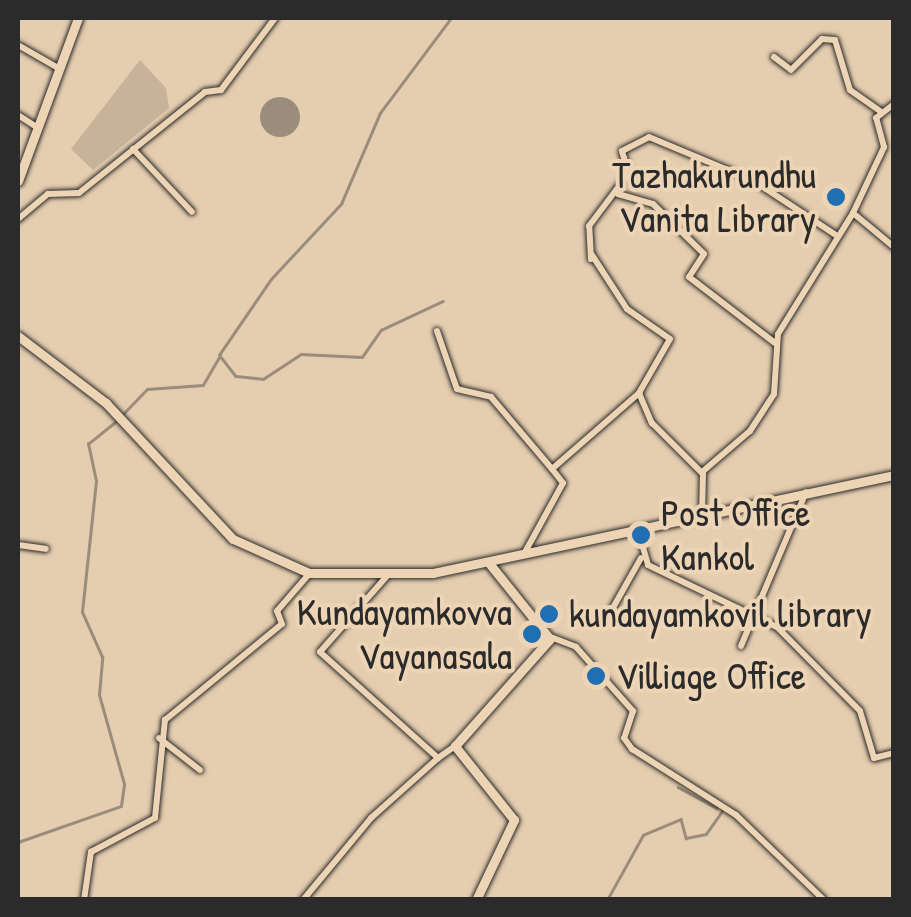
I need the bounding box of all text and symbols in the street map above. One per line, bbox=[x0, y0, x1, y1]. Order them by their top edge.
place label: Tazhakurundhu Vanita Library bbox=[612, 152, 816, 242]
marker: Tazhakurundhu Vanita Library bbox=[825, 186, 847, 208]
place label: Post Office Kankol bbox=[661, 490, 810, 580]
marker: Post Office Kankol bbox=[630, 524, 652, 546]
place label: Kundayamkovva Vayanasala bbox=[297, 589, 512, 678]
place label: kundayamkovil library bbox=[569, 591, 872, 637]
marker: kundayamkovil library bbox=[538, 603, 560, 625]
marker: Kundayamkovva Vayanasala bbox=[521, 623, 543, 645]
place label: Villiage Office bbox=[616, 653, 806, 699]
marker: Villiage Office bbox=[585, 665, 607, 687]

